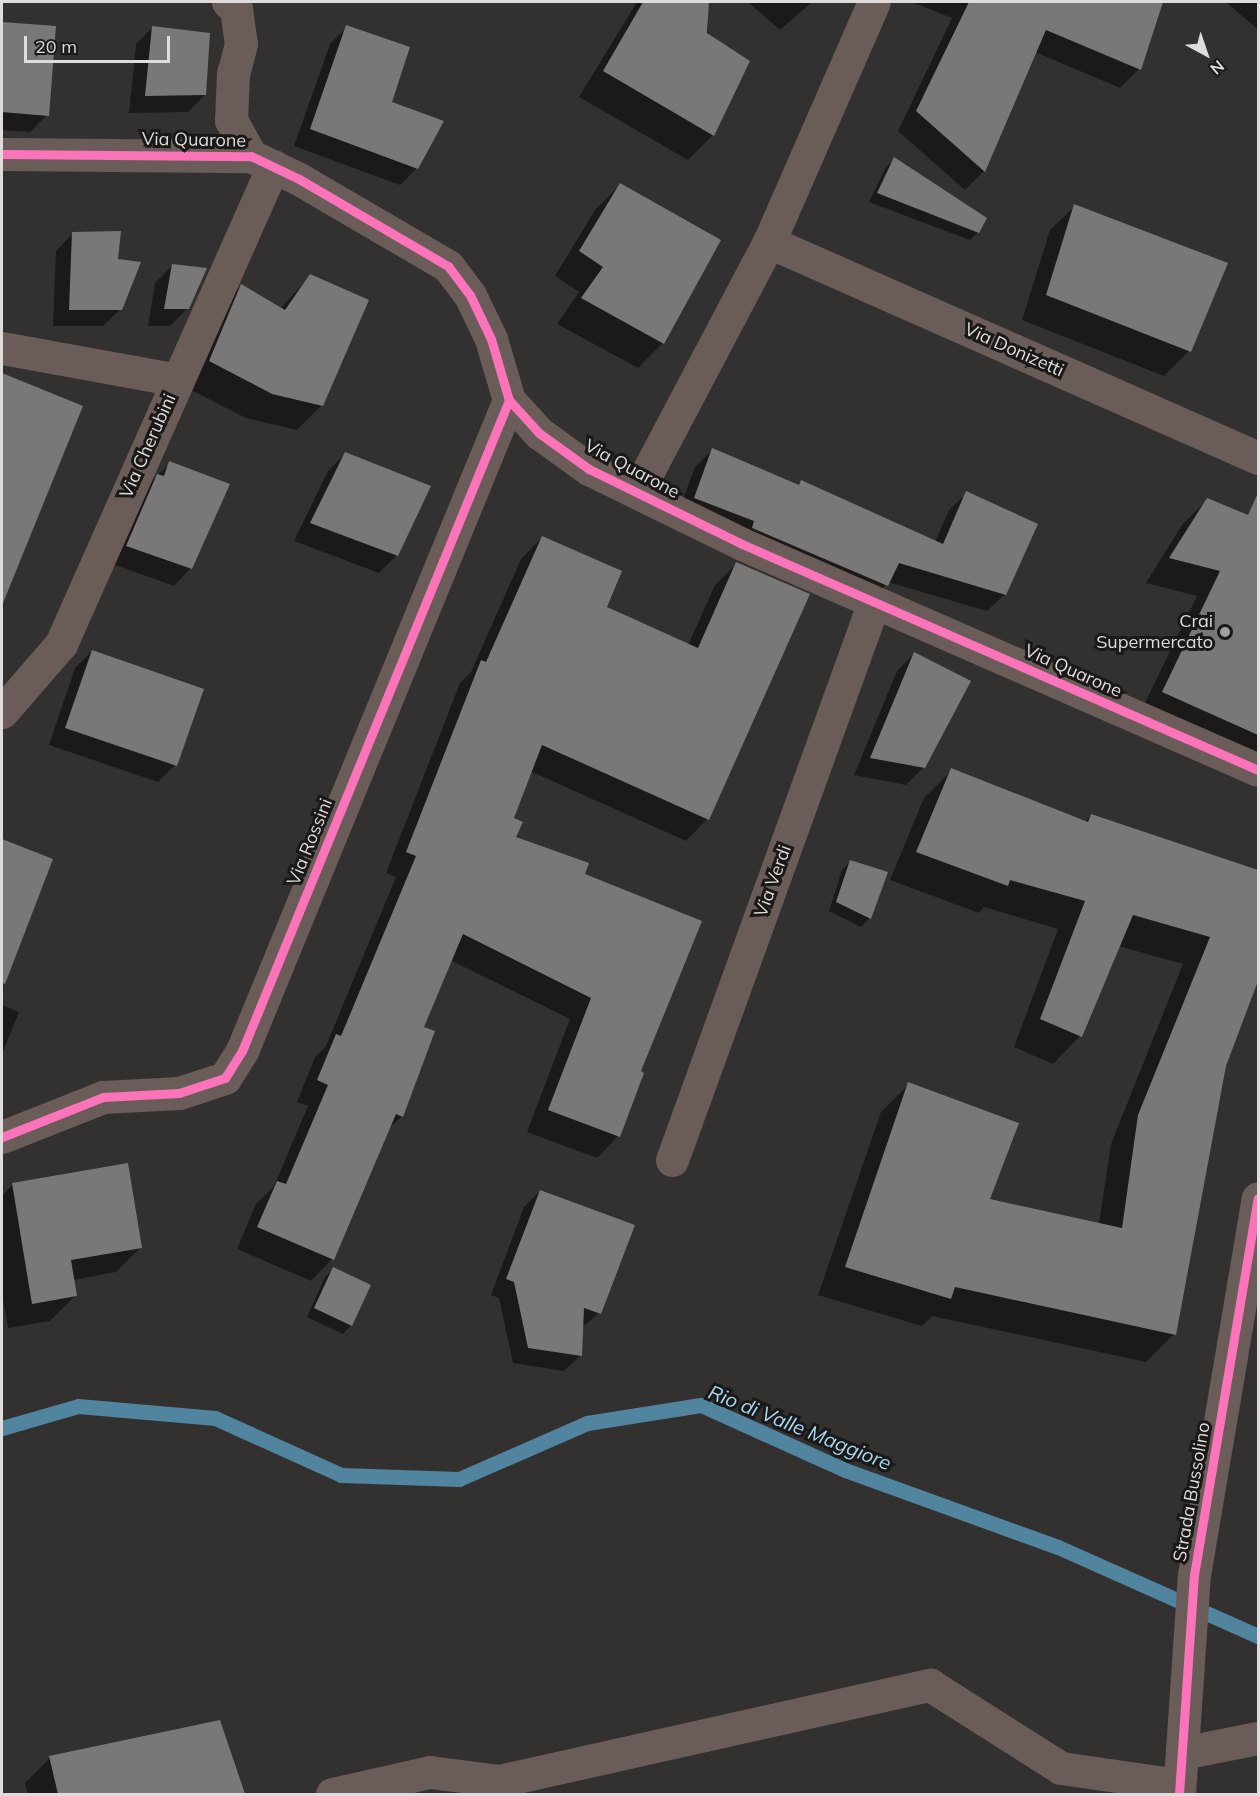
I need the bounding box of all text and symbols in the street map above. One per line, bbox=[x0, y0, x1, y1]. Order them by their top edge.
scale bar bbox=[27, 24, 172, 62]
north arrow bbox=[1176, 24, 1236, 84]
text: 20 m bbox=[35, 35, 77, 58]
text: N bbox=[1207, 56, 1229, 79]
street label: Via Quarone bbox=[142, 128, 246, 152]
street label: Via Donizetti bbox=[961, 318, 1067, 382]
street label: Via Cherubini bbox=[115, 391, 181, 501]
street label: Via Quarone bbox=[581, 435, 683, 503]
place label: Crai Supermercato bbox=[1096, 611, 1213, 654]
marker: Crai Supermercato bbox=[1218, 625, 1232, 639]
street label: Via Quarone bbox=[1021, 640, 1125, 702]
street label: Via Rossini bbox=[283, 795, 337, 889]
street label: Via Verdi bbox=[750, 842, 796, 920]
water label: Rio di Valle Maggiore bbox=[705, 1379, 895, 1475]
street label: Strada Bussolino bbox=[1169, 1421, 1215, 1563]

